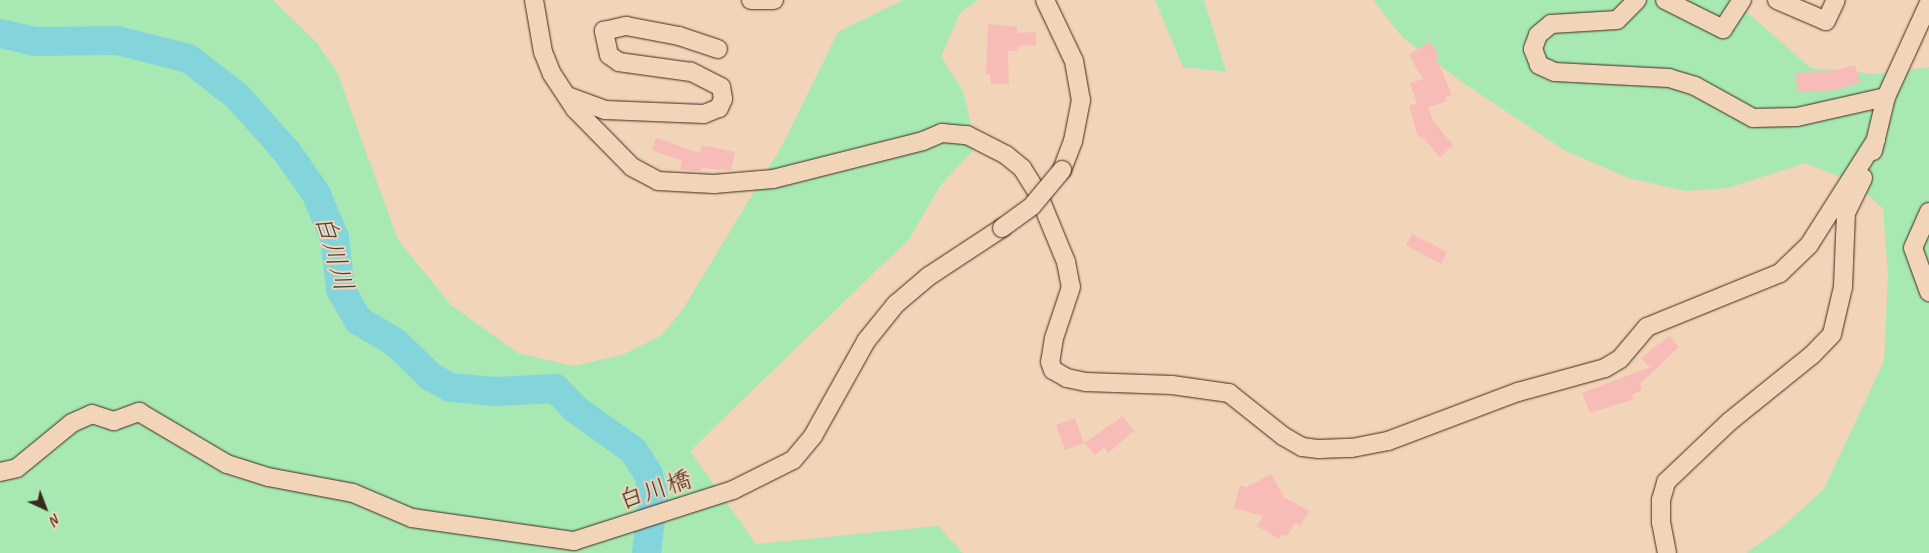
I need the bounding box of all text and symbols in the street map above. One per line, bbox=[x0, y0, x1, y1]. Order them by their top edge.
water label: 白川川 bbox=[308, 211, 360, 295]
street label: 白川橋 bbox=[615, 464, 695, 516]
north arrow bbox=[20, 483, 70, 533]
text: N bbox=[47, 510, 65, 529]

